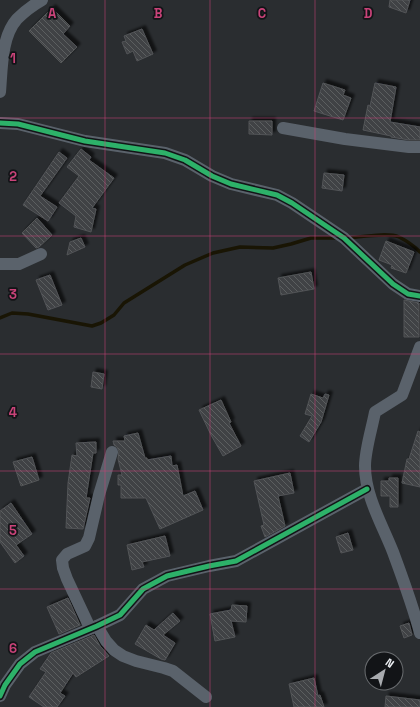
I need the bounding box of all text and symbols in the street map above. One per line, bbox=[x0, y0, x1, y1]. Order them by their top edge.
text: A bbox=[48, 5, 57, 22]
text: B bbox=[154, 5, 163, 22]
text: C bbox=[258, 5, 266, 22]
text: D bbox=[364, 5, 373, 22]
text: 1 bbox=[10, 50, 16, 67]
text: 2 bbox=[9, 168, 17, 185]
text: 3 bbox=[9, 286, 17, 303]
text: 4 bbox=[9, 404, 17, 421]
text: 5 bbox=[9, 522, 17, 539]
text: 6 bbox=[9, 640, 17, 657]
north arrow bbox=[364, 651, 404, 691]
text: N bbox=[383, 655, 397, 671]

